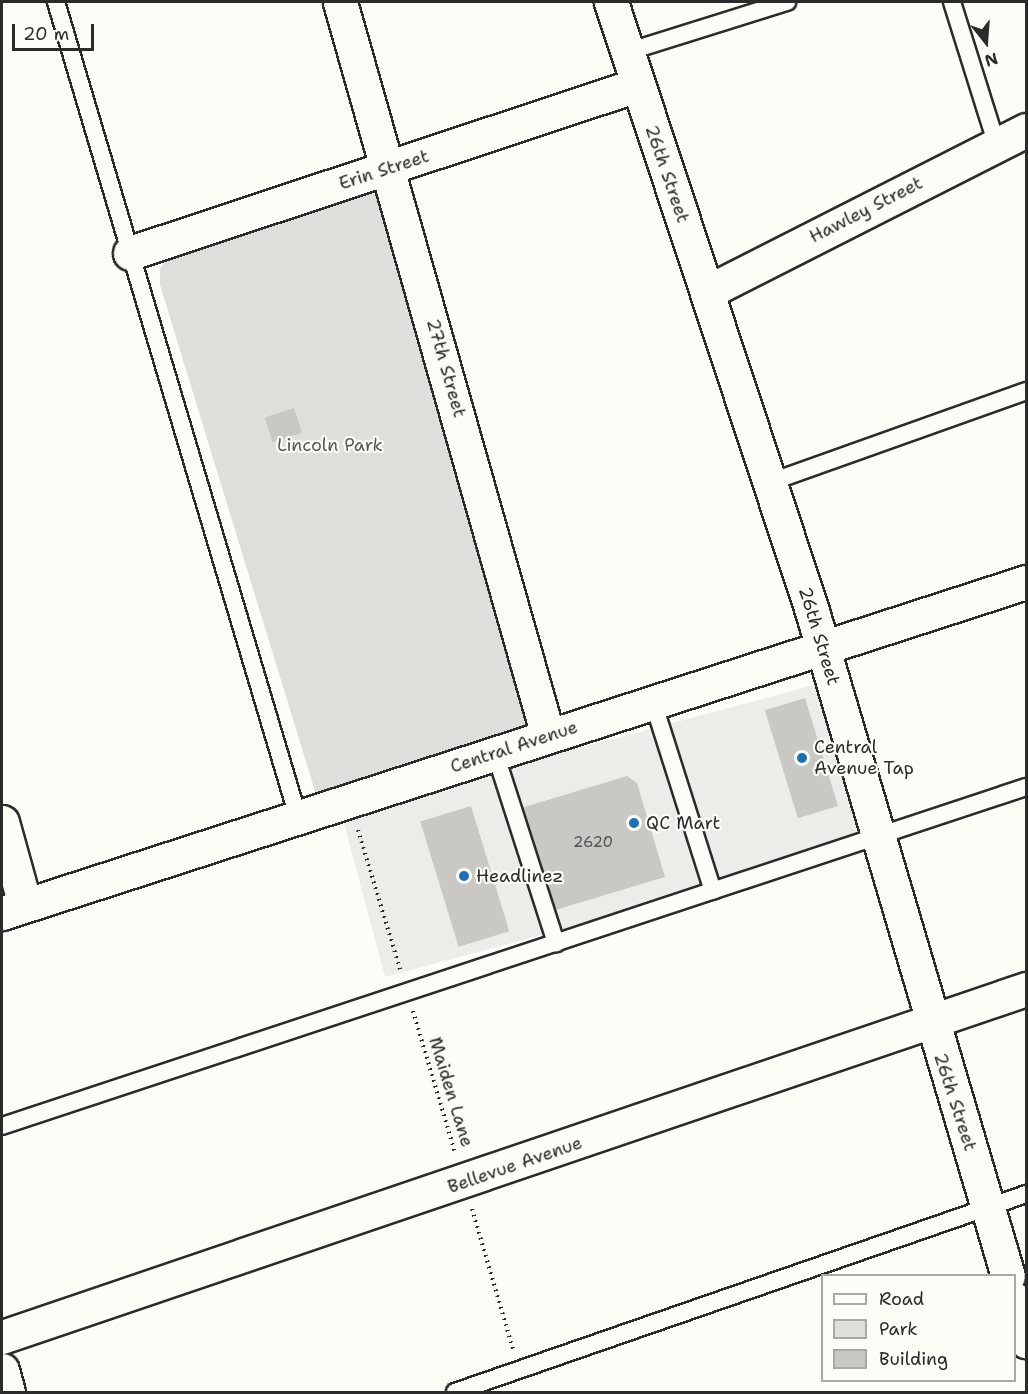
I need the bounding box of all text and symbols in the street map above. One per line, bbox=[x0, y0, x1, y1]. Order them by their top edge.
scale bar bbox=[15, 12, 98, 50]
north arrow bbox=[956, 12, 1016, 72]
text: 20 m bbox=[23, 22, 69, 46]
text: N bbox=[982, 48, 1001, 72]
street label: 26th Street bbox=[640, 122, 694, 226]
street label: Erin Street bbox=[336, 145, 432, 195]
street label: Hawley Street bbox=[806, 172, 926, 248]
street label: 27th Street bbox=[422, 316, 470, 420]
park label: Lincoln Park bbox=[277, 434, 383, 456]
street label: 26th Street bbox=[794, 584, 844, 688]
street label: Central Avenue bbox=[448, 716, 580, 778]
place label: Central Avenue Tap bbox=[814, 737, 914, 780]
marker: Central Avenue Tap bbox=[795, 751, 809, 765]
place label: QC Mart bbox=[646, 812, 720, 834]
marker: QC Mart bbox=[627, 816, 641, 830]
house number: 2620 bbox=[573, 834, 613, 852]
place label: Headlinez bbox=[476, 865, 563, 887]
marker: Headlinez bbox=[457, 869, 471, 883]
street label: Maiden Lane bbox=[424, 1034, 478, 1150]
street label: 26th Street bbox=[929, 1050, 981, 1154]
street label: Bellevue Avenue bbox=[445, 1132, 585, 1198]
legend bbox=[821, 1274, 1016, 1382]
text: Road bbox=[879, 1287, 924, 1311]
text: Park bbox=[879, 1317, 918, 1341]
text: Building bbox=[879, 1347, 948, 1371]

